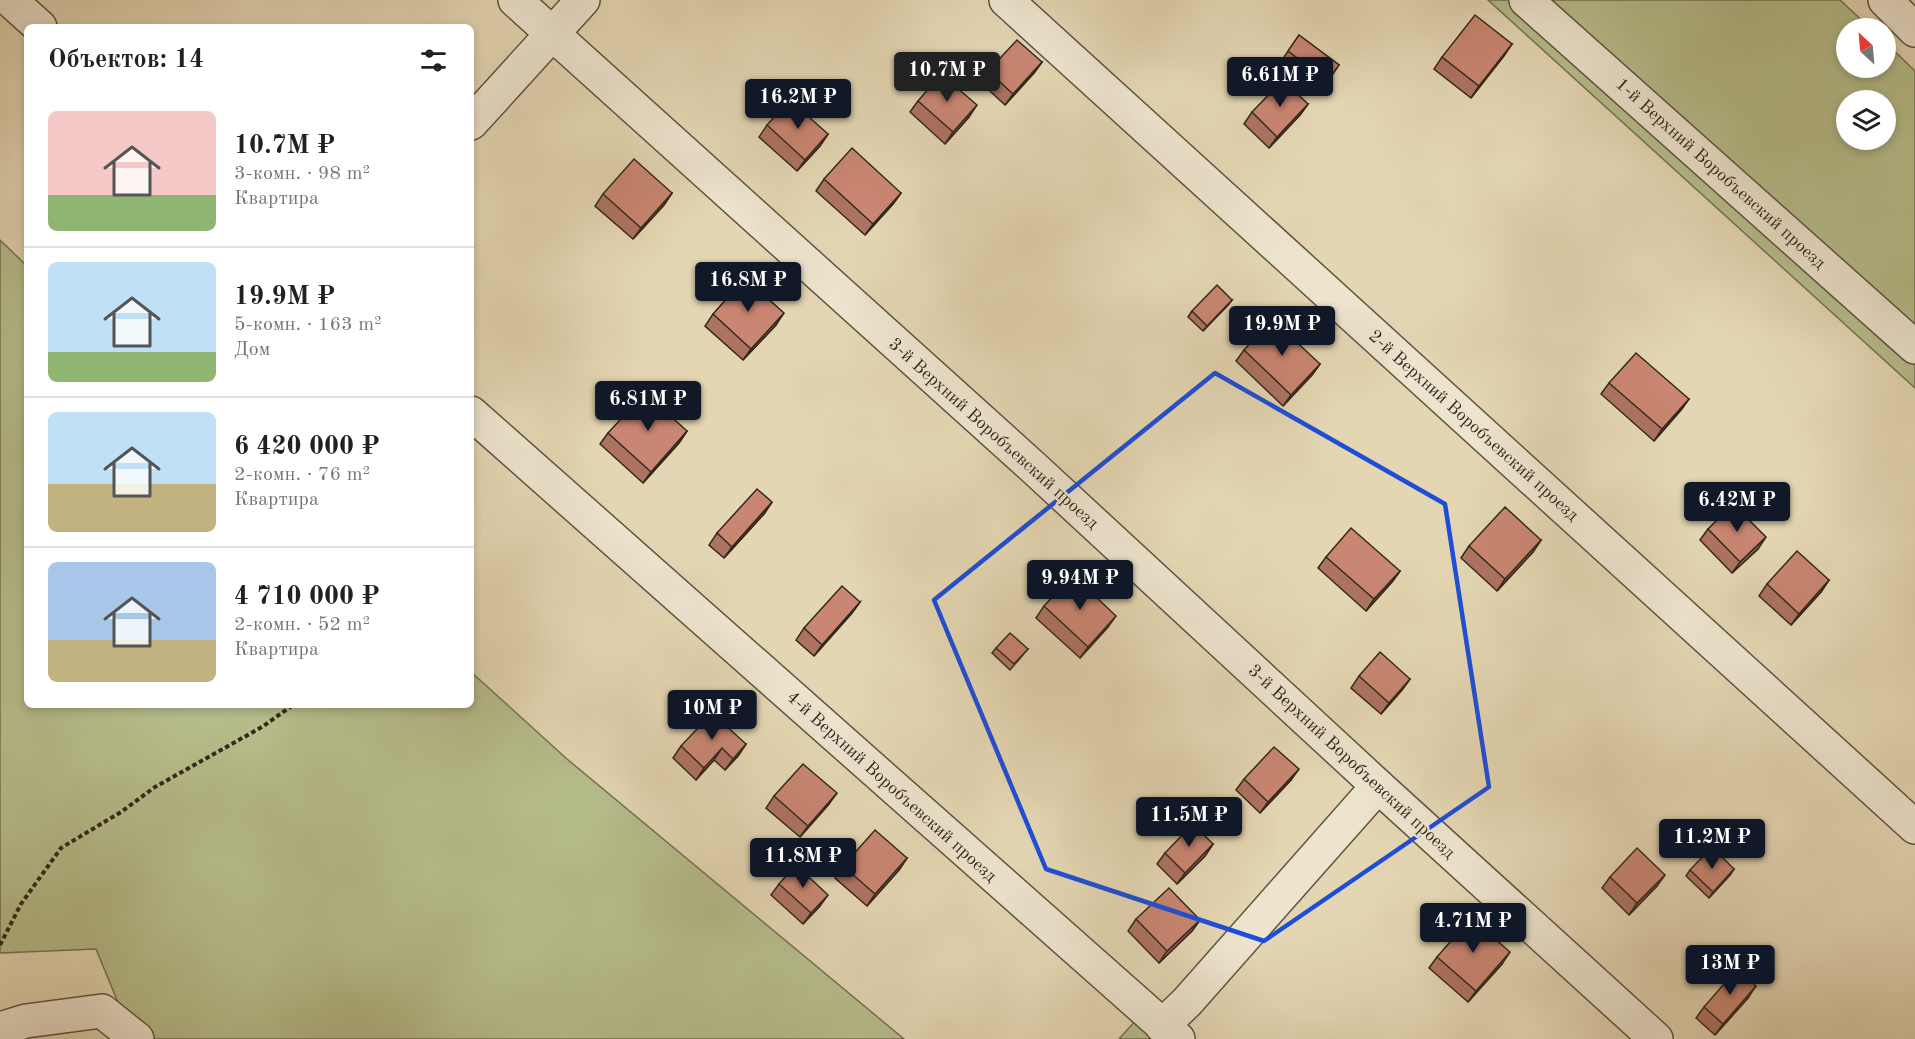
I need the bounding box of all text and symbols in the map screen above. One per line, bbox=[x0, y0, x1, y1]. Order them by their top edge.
north arrow bbox=[1836, 18, 1896, 78]
map controls bbox=[1836, 18, 1896, 150]
icon: filters bbox=[417, 44, 450, 77]
text: Объектов: 14 bbox=[48, 47, 204, 73]
pin: 10.7M ₽ bbox=[892, 52, 1002, 103]
pin: 6.61M ₽ bbox=[1225, 57, 1335, 108]
text: 10.7M ₽ bbox=[908, 61, 986, 81]
text: 6.61M ₽ bbox=[1241, 66, 1319, 86]
street label: 1-й Верхний Воробъевский проезд bbox=[1612, 75, 1829, 273]
pin: 16.2M ₽ bbox=[743, 79, 853, 130]
text: 16.2M ₽ bbox=[759, 88, 837, 108]
button: layers bbox=[1836, 90, 1896, 150]
text: 10.7M ₽ bbox=[234, 133, 335, 159]
icon: home bbox=[96, 135, 168, 207]
text: 3-комн. · 98 m² bbox=[234, 164, 370, 184]
text: Квартира bbox=[234, 189, 319, 209]
pin: 16.8M ₽ bbox=[693, 262, 803, 313]
text: 16.8M ₽ bbox=[709, 271, 787, 291]
text: 19.9M ₽ bbox=[234, 284, 335, 310]
icon: home bbox=[96, 286, 168, 358]
pin: 19.9M ₽ bbox=[1227, 306, 1337, 357]
text: 5-комн. · 163 m² bbox=[234, 315, 382, 335]
text: 19.9M ₽ bbox=[1243, 315, 1321, 335]
street label: 2-й Верхний Воробъевский проезд bbox=[1365, 327, 1582, 525]
street label: 3-й Верхний Воробъевский проезд bbox=[885, 335, 1102, 533]
text: Дом bbox=[234, 340, 270, 360]
pin: 6.81M ₽ bbox=[593, 381, 703, 432]
text: 6.81M ₽ bbox=[609, 390, 687, 410]
text: 6 420 000 ₽ bbox=[234, 434, 380, 460]
icon: home bbox=[96, 436, 168, 508]
text: 2-комн. · 76 m² bbox=[234, 465, 370, 485]
pin: 6.42M ₽ bbox=[1682, 482, 1792, 533]
text: Квартира bbox=[234, 490, 319, 510]
text: 6.42M ₽ bbox=[1698, 491, 1776, 511]
pin: 9.94M ₽ bbox=[1025, 560, 1135, 611]
text: 9.94M ₽ bbox=[1041, 569, 1119, 589]
text: 4 710 000 ₽ bbox=[234, 584, 380, 610]
icon: home bbox=[96, 586, 168, 658]
text: 2-комн. · 52 m² bbox=[234, 615, 370, 635]
text: Квартира bbox=[234, 640, 319, 660]
street label: 3-й Верхний Воробъевский проезд bbox=[1244, 661, 1458, 862]
street label: 4-й Верхний Воробъевский проезд bbox=[783, 688, 1000, 886]
pin: 10M ₽ bbox=[670, 690, 754, 741]
text: 10M ₽ bbox=[682, 699, 742, 719]
pin: 11.5M ₽ bbox=[1134, 797, 1244, 848]
text: 11.5M ₽ bbox=[1150, 806, 1228, 826]
pin: 11.2M ₽ bbox=[1657, 819, 1767, 870]
text: 11.2M ₽ bbox=[1673, 828, 1751, 848]
pin: 11.8M ₽ bbox=[748, 838, 858, 889]
text: 11.8M ₽ bbox=[764, 847, 842, 867]
pin: 4.71M ₽ bbox=[1418, 903, 1528, 954]
text: 4.71M ₽ bbox=[1434, 912, 1512, 932]
pin: 13M ₽ bbox=[1688, 945, 1772, 996]
text: 13M ₽ bbox=[1700, 954, 1760, 974]

